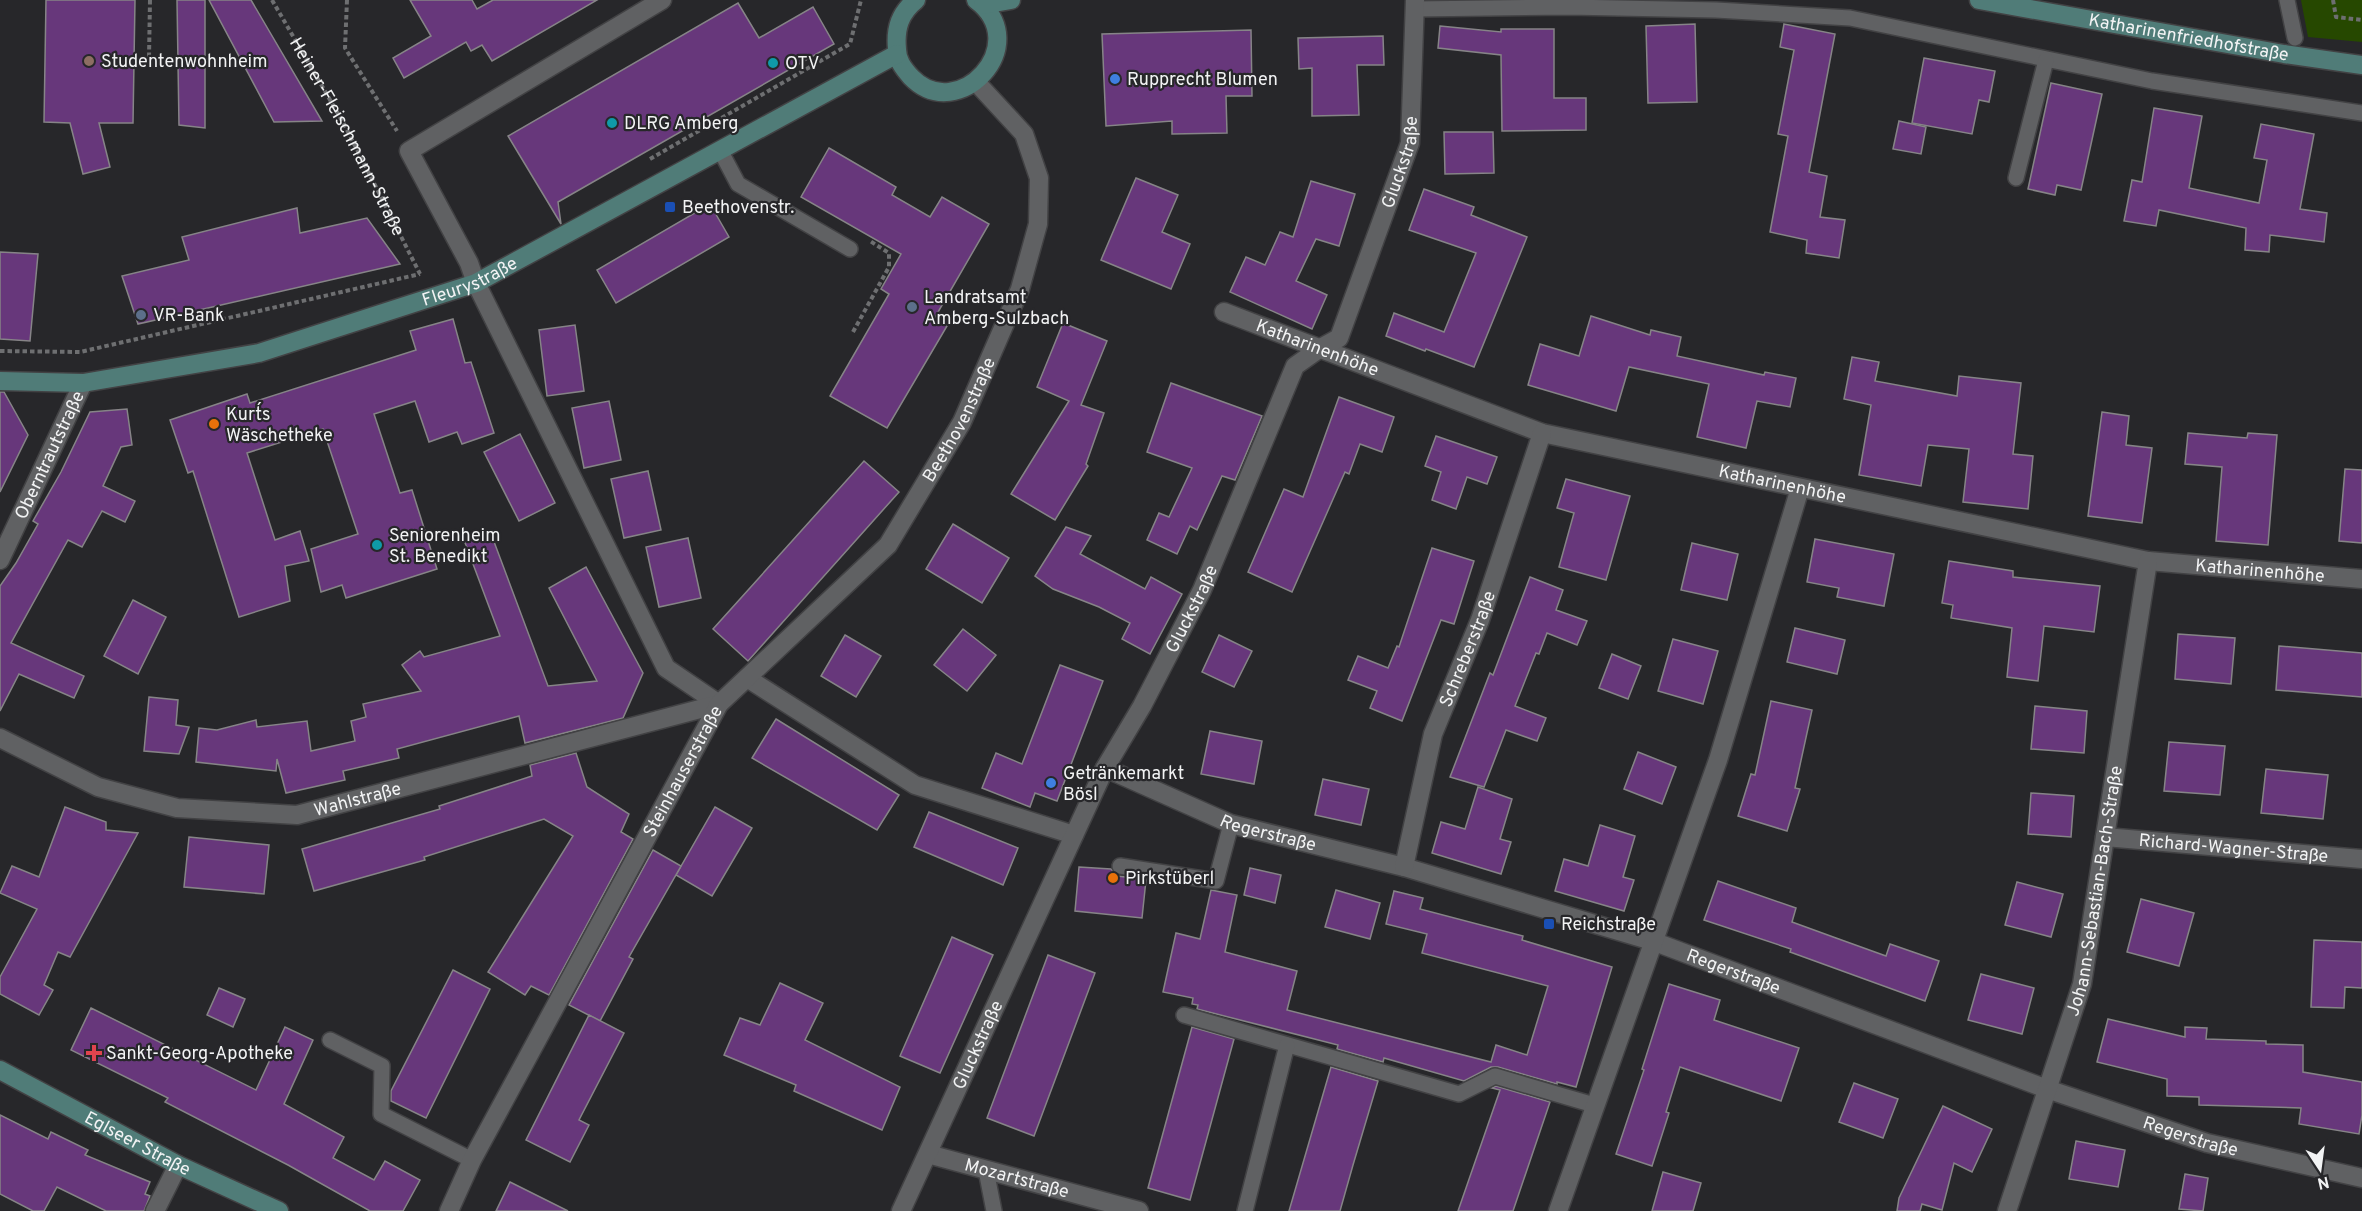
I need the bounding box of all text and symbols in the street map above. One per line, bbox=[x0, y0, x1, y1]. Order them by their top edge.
street label: Katharinenfriedhofstraße bbox=[2087, 10, 2290, 68]
street label: Heiner-Fleischmann-Straße bbox=[283, 34, 409, 240]
place label: Studentenwohnheim bbox=[101, 51, 267, 74]
place label: OTV bbox=[785, 53, 819, 76]
marker: Studentenwohnheim bbox=[82, 54, 96, 68]
marker: OTV bbox=[766, 56, 780, 70]
place label: Rupprecht Blumen bbox=[1127, 69, 1278, 92]
marker: Rupprecht Blumen bbox=[1108, 72, 1122, 86]
place label: DLRG Amberg bbox=[624, 113, 738, 136]
marker: DLRG Amberg bbox=[605, 116, 619, 130]
street label: Gluckstraße bbox=[1377, 116, 1424, 212]
place label: Beethovenstr. bbox=[682, 197, 794, 220]
marker: Beethovenstr. bbox=[663, 200, 677, 214]
street label: Fleurystraße bbox=[419, 253, 522, 313]
place label: Landratsamt Amberg-Sulzbach bbox=[924, 287, 1069, 331]
marker: Landratsamt Amberg-Sulzbach bbox=[905, 300, 919, 314]
place label: VR-Bank bbox=[153, 305, 225, 328]
marker: VR-Bank bbox=[134, 308, 148, 322]
street label: Katharinenhöhe bbox=[1252, 315, 1382, 383]
street label: Beethovenstraße bbox=[918, 354, 1002, 487]
street label: Oberntrautstraße bbox=[11, 388, 91, 524]
place label: Kurt´s Wäschetheke bbox=[226, 402, 333, 448]
marker: Kurt´s Wäschetheke bbox=[207, 417, 221, 431]
street label: Katharinenhöhe bbox=[1716, 461, 1848, 510]
place label: Seniorenheim St. Benedikt bbox=[389, 525, 500, 569]
marker: Seniorenheim St. Benedikt bbox=[370, 538, 384, 552]
street label: Katharinenhöhe bbox=[2194, 555, 2325, 589]
street label: Gluckstraße bbox=[1161, 562, 1224, 657]
street label: Schreberstraße bbox=[1435, 588, 1502, 711]
street label: Steinhauserstraße bbox=[639, 702, 729, 842]
place label: Getränkemarkt Bösl bbox=[1063, 763, 1184, 807]
street label: Johann-Sebastian-Bach-Straße bbox=[2062, 764, 2129, 1019]
marker: Getränkemarkt Bösl bbox=[1044, 776, 1058, 790]
street label: Wahlstraße bbox=[312, 778, 404, 823]
street label: Regerstraße bbox=[1216, 810, 1318, 858]
street label: Richard-Wagner-Straße bbox=[2138, 830, 2329, 869]
place label: Pirkstüberl bbox=[1125, 868, 1214, 891]
marker: Pirkstüberl bbox=[1106, 871, 1120, 885]
place label: Reichstraße bbox=[1561, 914, 1656, 937]
marker: Reichstraße bbox=[1542, 917, 1556, 931]
street label: Regerstraße bbox=[1683, 945, 1783, 1001]
street label: Gluckstraße bbox=[948, 997, 1009, 1094]
place label: Sankt-Georg-Apotheke bbox=[106, 1043, 293, 1066]
marker: Sankt-Georg-Apotheke bbox=[87, 1046, 101, 1060]
street label: Eglseer Straße bbox=[80, 1107, 194, 1182]
street label: Regerstraße bbox=[2140, 1112, 2240, 1163]
north arrow bbox=[2290, 1139, 2350, 1199]
street label: Mozartstraße bbox=[962, 1154, 1071, 1205]
text: N bbox=[2315, 1171, 2331, 1193]

